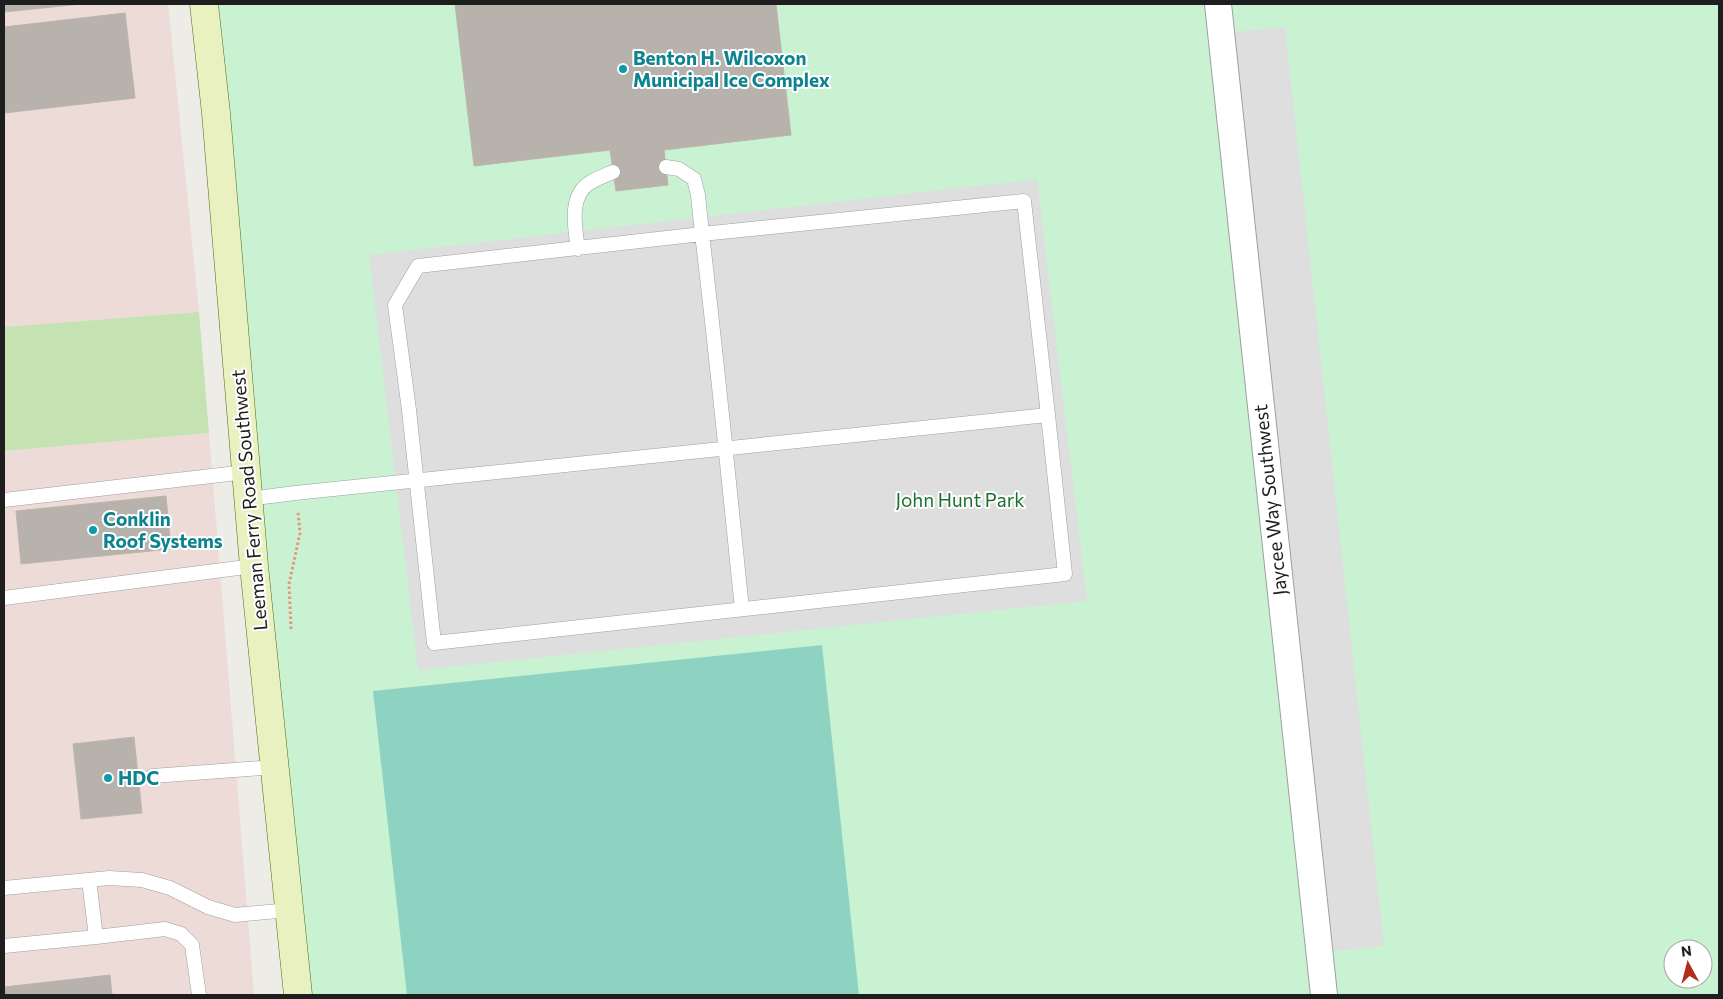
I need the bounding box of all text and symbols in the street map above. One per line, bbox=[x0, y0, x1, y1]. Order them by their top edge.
place label: Benton H. Wilcoxon Municipal Ice Complex bbox=[633, 46, 830, 91]
marker: Benton H. Wilcoxon Municipal Ice Complex bbox=[617, 63, 629, 75]
street label: Leeman Ferry Road Southwest bbox=[226, 368, 271, 632]
street label: Jaycee Way Southwest bbox=[1248, 403, 1291, 597]
park label: John Hunt Park bbox=[895, 488, 1025, 511]
place label: Conklin Roof Systems bbox=[103, 507, 223, 552]
marker: Conklin Roof Systems bbox=[87, 524, 99, 536]
place label: HDC bbox=[118, 766, 159, 789]
marker: HDC bbox=[102, 772, 114, 784]
north arrow bbox=[1663, 939, 1713, 989]
text: N bbox=[1680, 942, 1693, 960]

